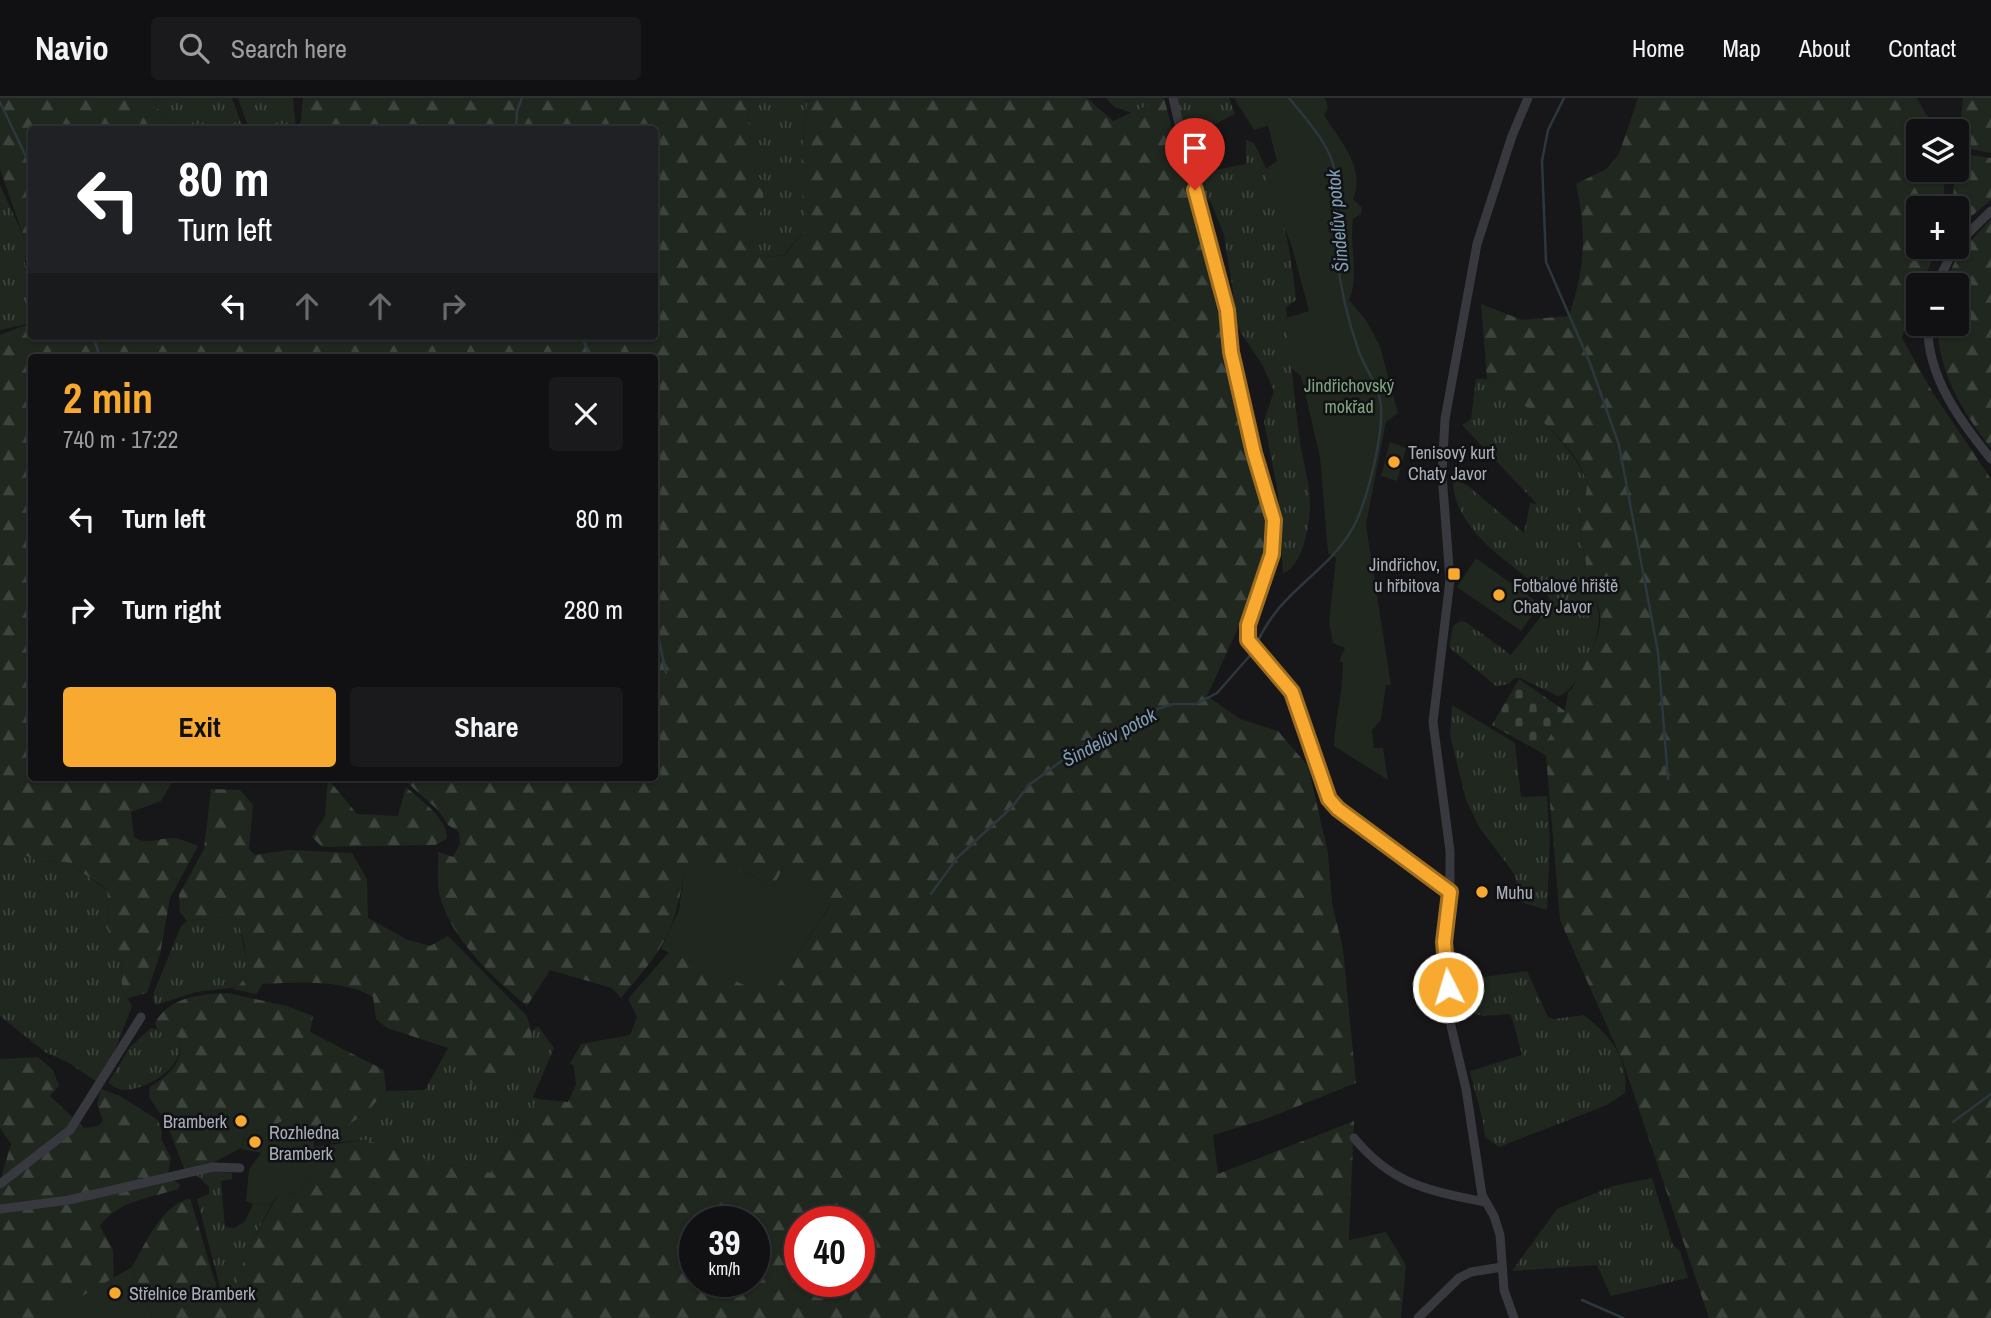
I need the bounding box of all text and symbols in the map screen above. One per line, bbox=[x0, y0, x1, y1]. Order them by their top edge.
search box bbox=[151, 17, 641, 80]
text: Navio bbox=[35, 26, 109, 70]
icon: search bbox=[175, 29, 213, 67]
text: Search here bbox=[231, 31, 347, 66]
text: Home bbox=[1632, 32, 1684, 64]
text: Map bbox=[1722, 32, 1761, 64]
text: About bbox=[1799, 32, 1850, 64]
text: Contact bbox=[1888, 32, 1956, 64]
pin bbox=[1165, 118, 1225, 190]
map controls bbox=[1906, 119, 1969, 336]
button: layers bbox=[1906, 119, 1969, 182]
icon: arrive bbox=[1176, 129, 1214, 167]
text: 80 m bbox=[178, 145, 270, 211]
icon: left bbox=[63, 154, 154, 245]
water label: Šindelův potok bbox=[1319, 167, 1354, 273]
button: + bbox=[1906, 196, 1969, 259]
text: Turn left bbox=[178, 208, 272, 251]
button: − bbox=[1906, 273, 1969, 336]
icon: left bbox=[215, 287, 253, 325]
icon: ahead bbox=[288, 287, 326, 325]
icon: ahead bbox=[361, 287, 399, 325]
icon: right bbox=[434, 287, 472, 325]
text: 2 min bbox=[63, 370, 153, 426]
park label: Jindřichovský mokřad bbox=[1304, 373, 1395, 419]
button: close bbox=[549, 377, 623, 451]
text: 740 m · 17:22 bbox=[63, 424, 178, 455]
place label: Tenisový kurt Chaty Javor bbox=[1408, 440, 1495, 486]
marker: Tenisový kurt Chaty Javor bbox=[1386, 454, 1402, 470]
icon: left bbox=[63, 500, 101, 538]
text: Turn left bbox=[122, 501, 206, 536]
text: 80 m bbox=[576, 501, 623, 536]
place label: Jindřichov, u hřbitova bbox=[1369, 552, 1440, 598]
marker: Jindřichov, u hřbitova bbox=[1446, 566, 1462, 582]
place label: Fotbalové hřiště Chaty Javor bbox=[1513, 573, 1618, 619]
marker: Fotbalové hřiště Chaty Javor bbox=[1491, 587, 1507, 603]
icon: right bbox=[63, 591, 101, 629]
text: Turn right bbox=[122, 592, 221, 627]
text: 280 m bbox=[564, 592, 623, 627]
button: Exit bbox=[63, 687, 336, 767]
button: Share bbox=[350, 687, 623, 767]
water label: Šindelův potok bbox=[1057, 701, 1162, 773]
place label: Muhu bbox=[1496, 880, 1533, 905]
marker: Muhu bbox=[1474, 884, 1490, 900]
position arrow bbox=[1411, 950, 1485, 1024]
place label: Bramberk bbox=[163, 1109, 228, 1134]
marker: Bramberk bbox=[233, 1113, 249, 1129]
place label: Rozhledna Bramberk bbox=[269, 1120, 340, 1166]
marker: Rozhledna Bramberk bbox=[247, 1134, 263, 1150]
speed limit sign: 40 bbox=[784, 1206, 875, 1297]
text: 39 bbox=[709, 1219, 740, 1266]
text: km/h bbox=[709, 1256, 741, 1281]
place label: Střelnice Bramberk bbox=[129, 1281, 256, 1306]
marker: Střelnice Bramberk bbox=[107, 1285, 123, 1301]

